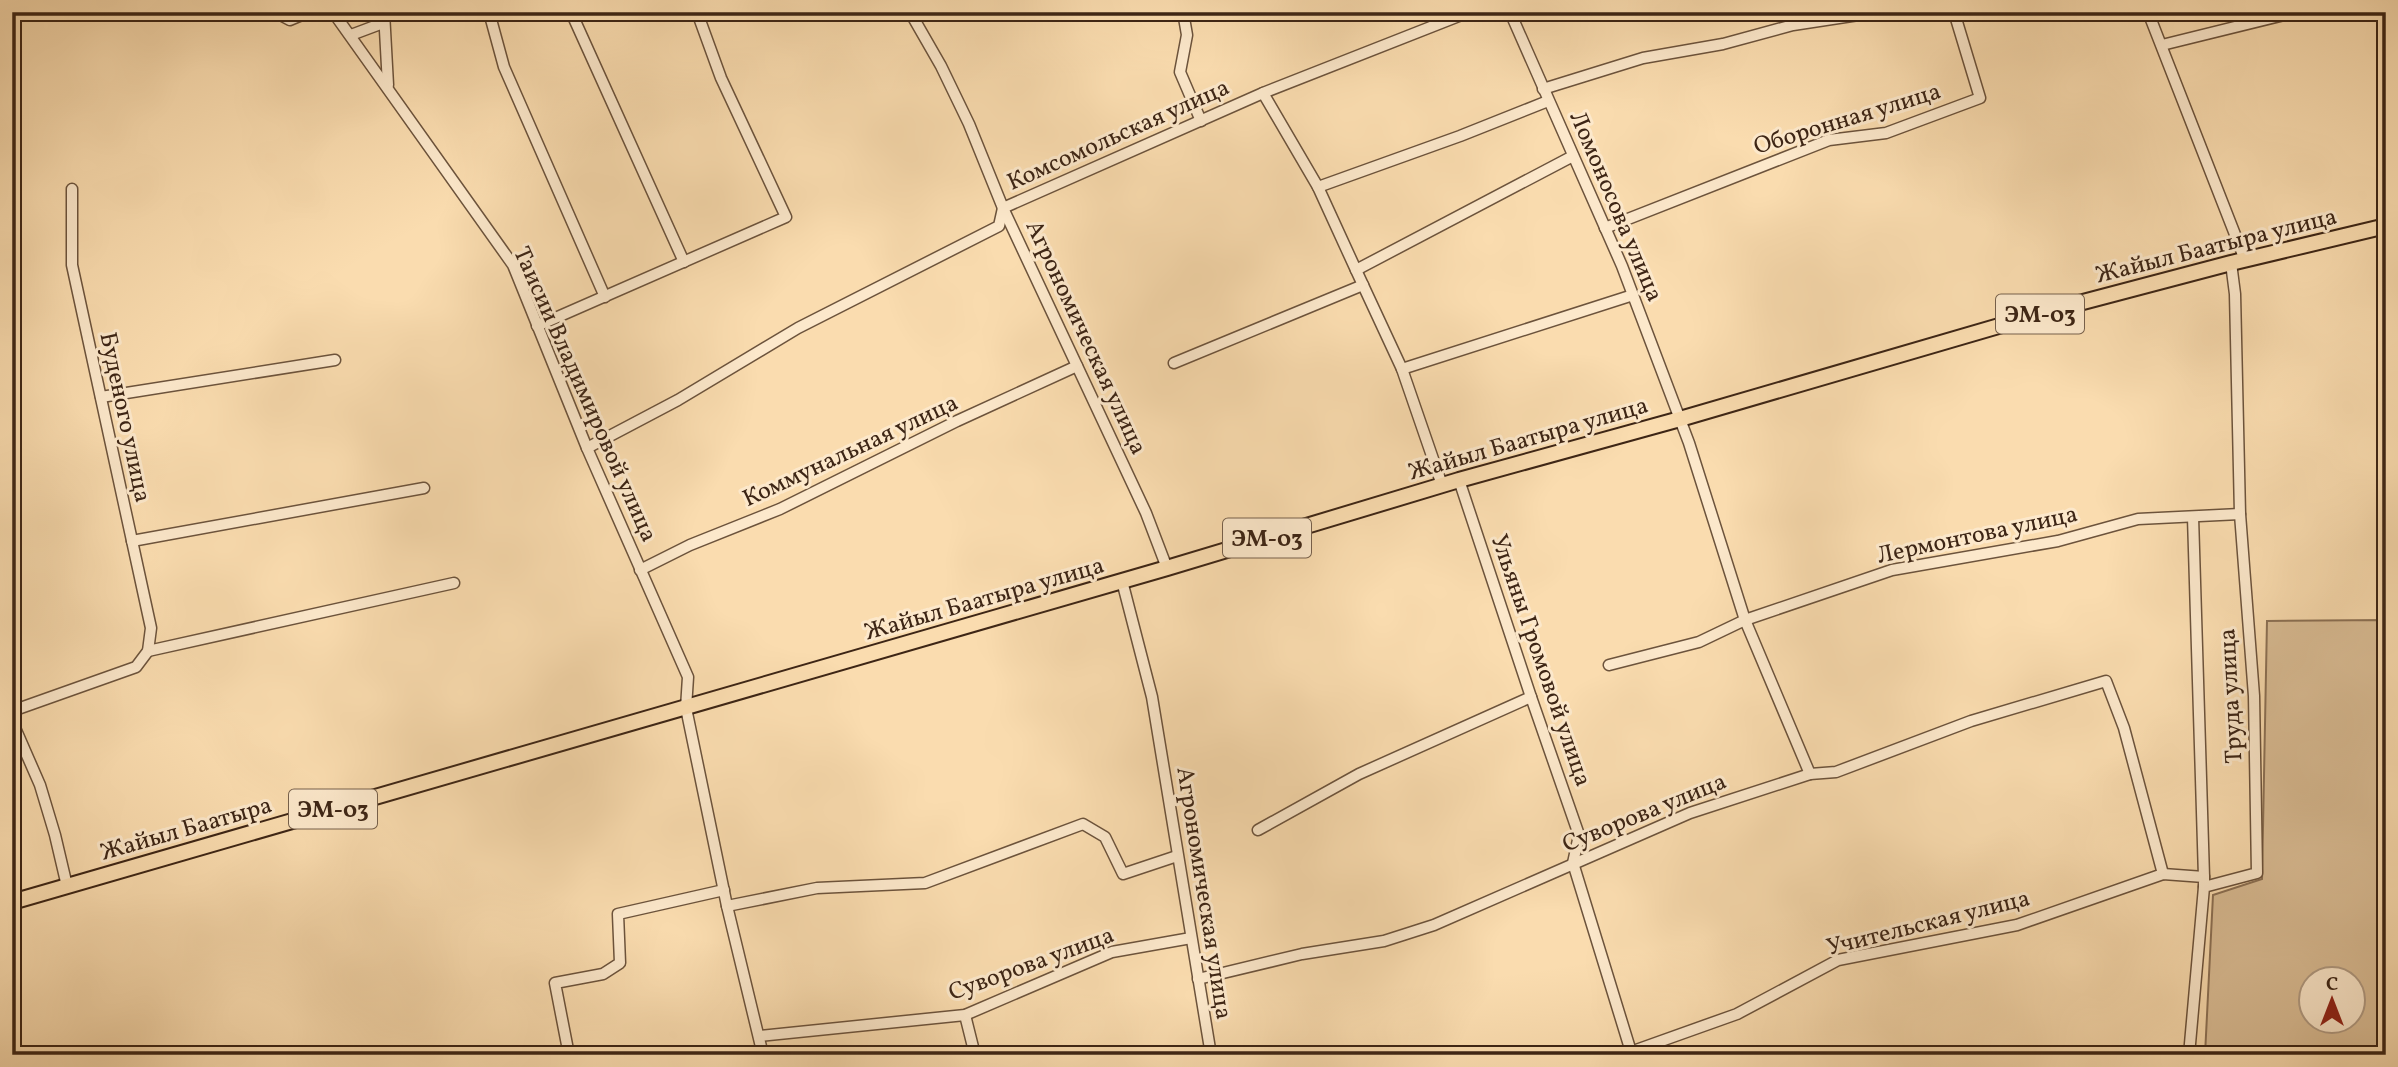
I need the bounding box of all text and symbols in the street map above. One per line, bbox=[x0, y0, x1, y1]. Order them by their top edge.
street label: Комсомольская улица bbox=[1002, 71, 1235, 200]
street label: Оборонная улица bbox=[1750, 75, 1945, 165]
street label: Ломоносова улица bbox=[1560, 106, 1671, 307]
street label: Жайыл Баатыра улица bbox=[2092, 200, 2341, 293]
street label: Агрономическая улица bbox=[1016, 215, 1155, 461]
street label: Таисии Владимировой улица bbox=[504, 242, 665, 548]
road number: ЭМ-03 bbox=[1996, 294, 2084, 334]
street label: Буденого улица bbox=[89, 329, 159, 506]
street label: Коммунальная улица bbox=[737, 387, 964, 517]
street label: Жайыл Баатыра улица bbox=[1405, 389, 1652, 490]
street label: Лермонтова улица bbox=[1874, 498, 2081, 574]
road number: ЭМ-03 bbox=[1223, 518, 1311, 558]
street label: Ульяны Громовой улица bbox=[1481, 530, 1599, 791]
street label: Жайыл Баатыра улица bbox=[861, 549, 1108, 650]
street label: Труда улица bbox=[2211, 627, 2253, 764]
street label: Агрономическая улица bbox=[1166, 765, 1240, 1022]
street label: Суворова улица bbox=[1558, 765, 1732, 862]
street label: Жайыл Баатыра bbox=[97, 789, 276, 871]
road number: ЭМ-03 bbox=[289, 790, 377, 828]
street label: Учительская улица bbox=[1823, 882, 2034, 966]
street label: Суворова улица bbox=[944, 919, 1119, 1011]
north arrow bbox=[2296, 965, 2366, 1036]
text: С bbox=[2326, 972, 2338, 998]

